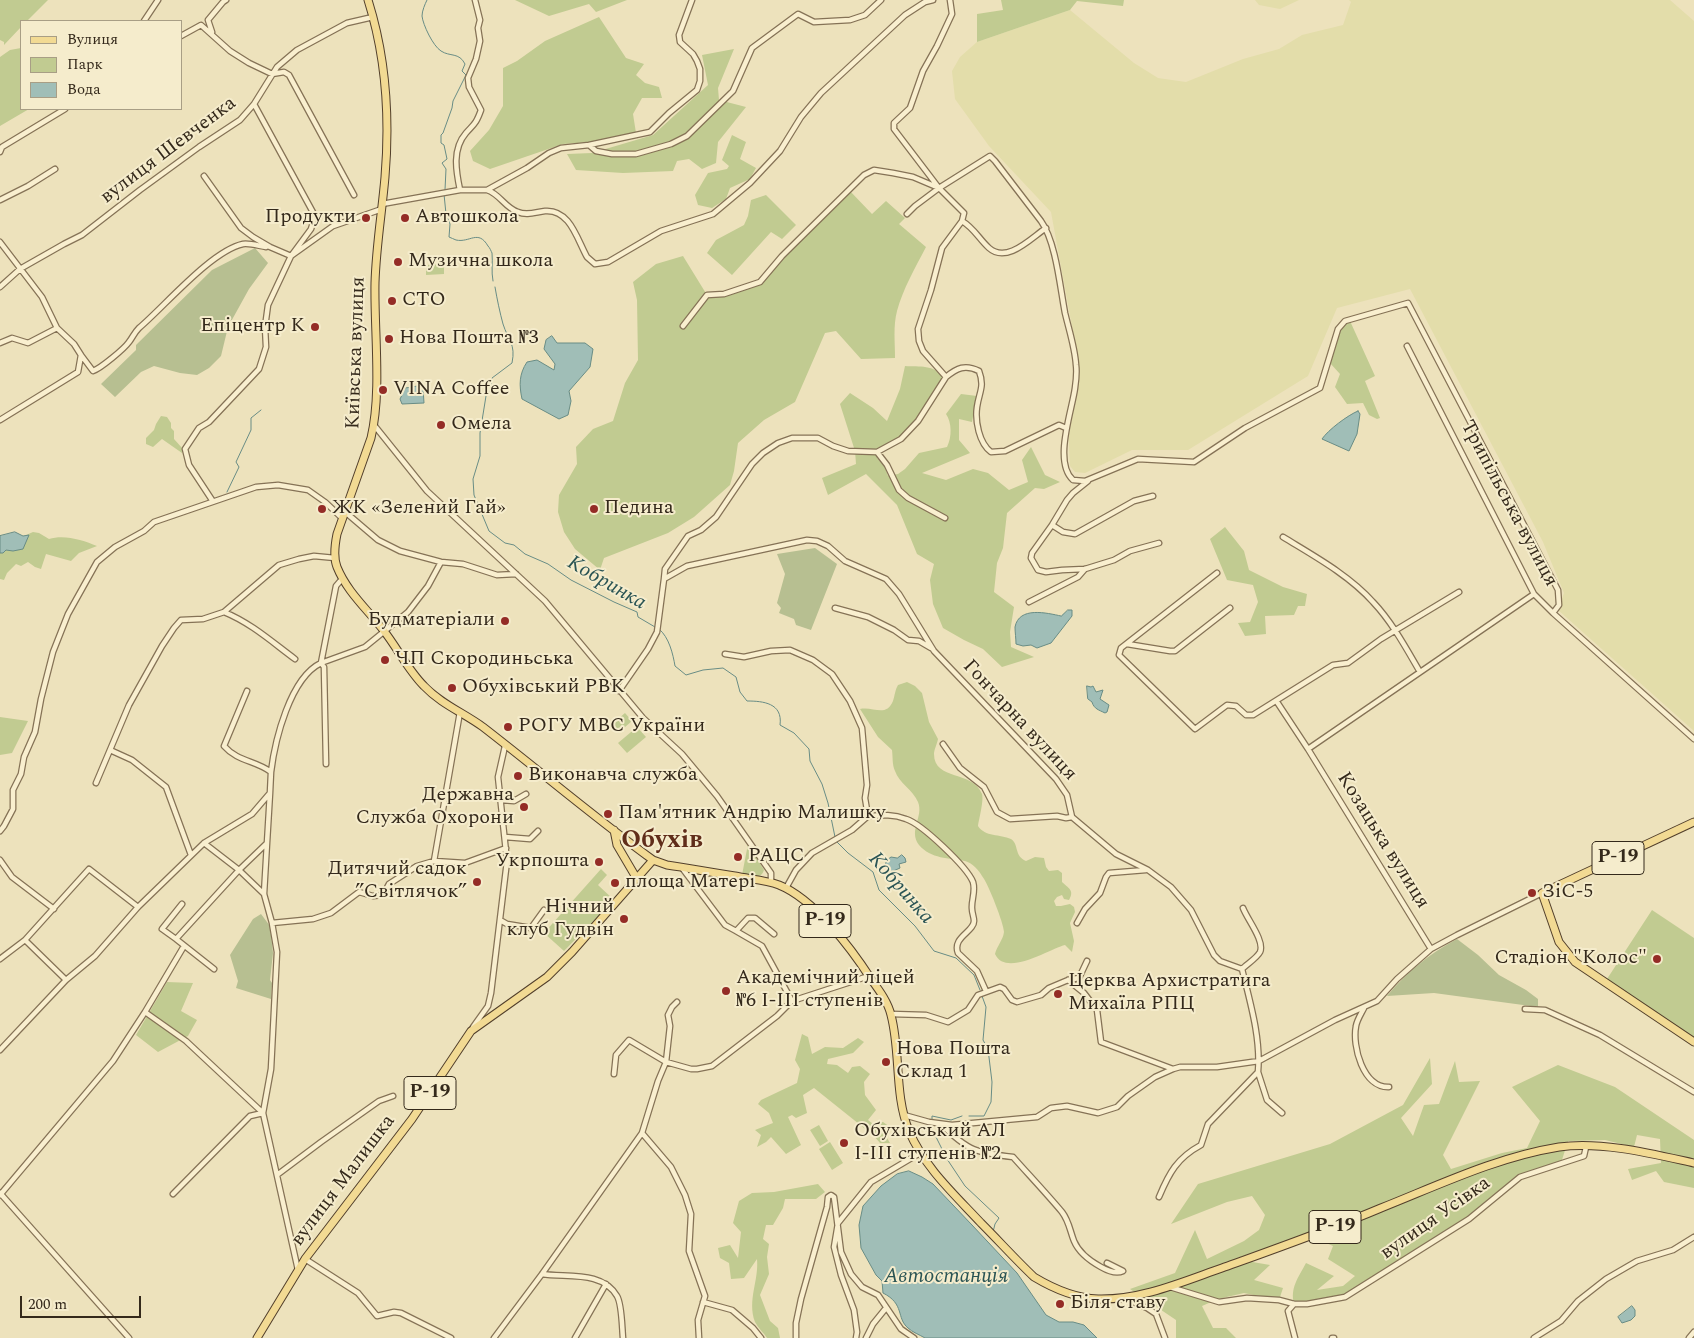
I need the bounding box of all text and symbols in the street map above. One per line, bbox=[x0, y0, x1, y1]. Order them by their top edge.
legend bbox=[20, 20, 182, 110]
text: Вулиця bbox=[67, 28, 118, 51]
text: Парк bbox=[67, 53, 103, 76]
text: Вода bbox=[67, 78, 101, 101]
street label: вулиця Шевченка bbox=[96, 92, 242, 210]
place label: Продукти bbox=[265, 206, 356, 230]
place label: Автошкола bbox=[415, 206, 519, 230]
marker: Продукти bbox=[360, 212, 372, 224]
marker: Автошкола bbox=[399, 212, 411, 224]
place label: Музична школа bbox=[408, 250, 553, 274]
marker: Музична школа bbox=[392, 256, 404, 268]
street label: Київська вулиця bbox=[342, 276, 372, 430]
place label: СТО bbox=[402, 289, 446, 313]
marker: СТО bbox=[386, 295, 398, 307]
place label: Епіцентр К bbox=[200, 315, 305, 339]
marker: Епіцентр К bbox=[309, 321, 321, 333]
place label: Нова Пошта №3 bbox=[399, 327, 538, 351]
marker: Нова Пошта №3 bbox=[383, 333, 395, 345]
place label: VINA Coffee bbox=[393, 378, 509, 402]
marker: VINA Coffee bbox=[377, 384, 389, 396]
place label: Омела bbox=[451, 413, 511, 437]
street label: Трипільська вулиця bbox=[1454, 417, 1562, 591]
marker: Омела bbox=[435, 419, 447, 431]
place label: ЖК «Зелений Гай» bbox=[332, 497, 506, 521]
place label: Педина bbox=[604, 497, 674, 521]
marker: ЖК «Зелений Гай» bbox=[316, 503, 328, 515]
marker: Педина bbox=[588, 503, 600, 515]
water label: Кобринка bbox=[562, 551, 650, 617]
place label: Будматеріали bbox=[368, 609, 495, 633]
marker: Будматеріали bbox=[499, 615, 511, 627]
place label: ЧП Скородиньська bbox=[395, 648, 573, 672]
marker: ЧП Скородиньська bbox=[379, 654, 391, 666]
street label: Гончарна вулиця bbox=[957, 655, 1081, 787]
place label: Обухівський РВК bbox=[462, 676, 625, 700]
marker: Обухівський РВК bbox=[446, 682, 458, 694]
place label: РОГУ МВС України bbox=[518, 715, 705, 739]
marker: РОГУ МВС України bbox=[502, 721, 514, 733]
place label: Виконавча служба bbox=[528, 764, 698, 788]
street label: Козацька вулиця bbox=[1330, 768, 1434, 914]
marker: Виконавча служба bbox=[512, 770, 524, 782]
place label: Державна Служба Охорони bbox=[356, 784, 514, 831]
marker: Державна Служба Охорони bbox=[518, 801, 530, 813]
place label: Пам'ятник Андрію Малишку bbox=[618, 802, 886, 826]
marker: Пам'ятник Андрію Малишку bbox=[602, 808, 614, 820]
district label: Обухів bbox=[621, 827, 703, 857]
road number: Р-19 bbox=[1592, 841, 1644, 874]
place label: РАЦС bbox=[748, 845, 805, 869]
water label: Кобринка bbox=[862, 848, 938, 930]
place label: Укрпошта bbox=[495, 850, 589, 874]
marker: РАЦС bbox=[732, 851, 744, 863]
marker: Укрпошта bbox=[593, 856, 605, 868]
place label: Дитячий садок ”Світлячок” bbox=[328, 858, 467, 905]
place label: площа Матері bbox=[625, 871, 756, 895]
marker: Дитячий садок ”Світлячок” bbox=[471, 876, 483, 888]
marker: площа Матері bbox=[609, 877, 621, 889]
place label: ЗіС-5 bbox=[1542, 881, 1593, 905]
marker: ЗіС-5 bbox=[1526, 887, 1538, 899]
place label: Нічний клуб Гудвін bbox=[507, 896, 614, 943]
road number: Р-19 bbox=[799, 904, 851, 938]
marker: Нічний клуб Гудвін bbox=[618, 913, 630, 925]
place label: Стадіон "Колос" bbox=[1494, 947, 1647, 971]
marker: Стадіон "Колос" bbox=[1651, 953, 1663, 965]
place label: Академічний ліцей №6 І-ІІІ ступенів bbox=[736, 967, 915, 1014]
place label: Церква Архистратига Михаїла РПЦ bbox=[1068, 970, 1271, 1017]
marker: Академічний ліцей №6 І-ІІІ ступенів bbox=[720, 985, 732, 997]
marker: Церква Архистратига Михаїла РПЦ bbox=[1052, 988, 1064, 1000]
place label: Нова Пошта Склад 1 bbox=[896, 1038, 1010, 1085]
marker: Нова Пошта Склад 1 bbox=[880, 1056, 892, 1068]
road number: Р-19 bbox=[404, 1076, 456, 1110]
street label: вулиця Малишка bbox=[287, 1111, 401, 1251]
place label: Обухівський АЛ І-ІІІ ступенів №2 bbox=[854, 1120, 1006, 1167]
marker: Обухівський АЛ І-ІІІ ступенів №2 bbox=[838, 1137, 850, 1149]
street label: вулиця Усівка bbox=[1376, 1172, 1496, 1266]
road number: Р-19 bbox=[1309, 1210, 1361, 1244]
water label: Автостанція bbox=[884, 1265, 1008, 1291]
scale bar bbox=[22, 1286, 144, 1318]
place label: Біля ставу bbox=[1070, 1292, 1165, 1316]
text: 200 m bbox=[28, 1293, 67, 1316]
marker: Біля ставу bbox=[1054, 1298, 1066, 1310]

